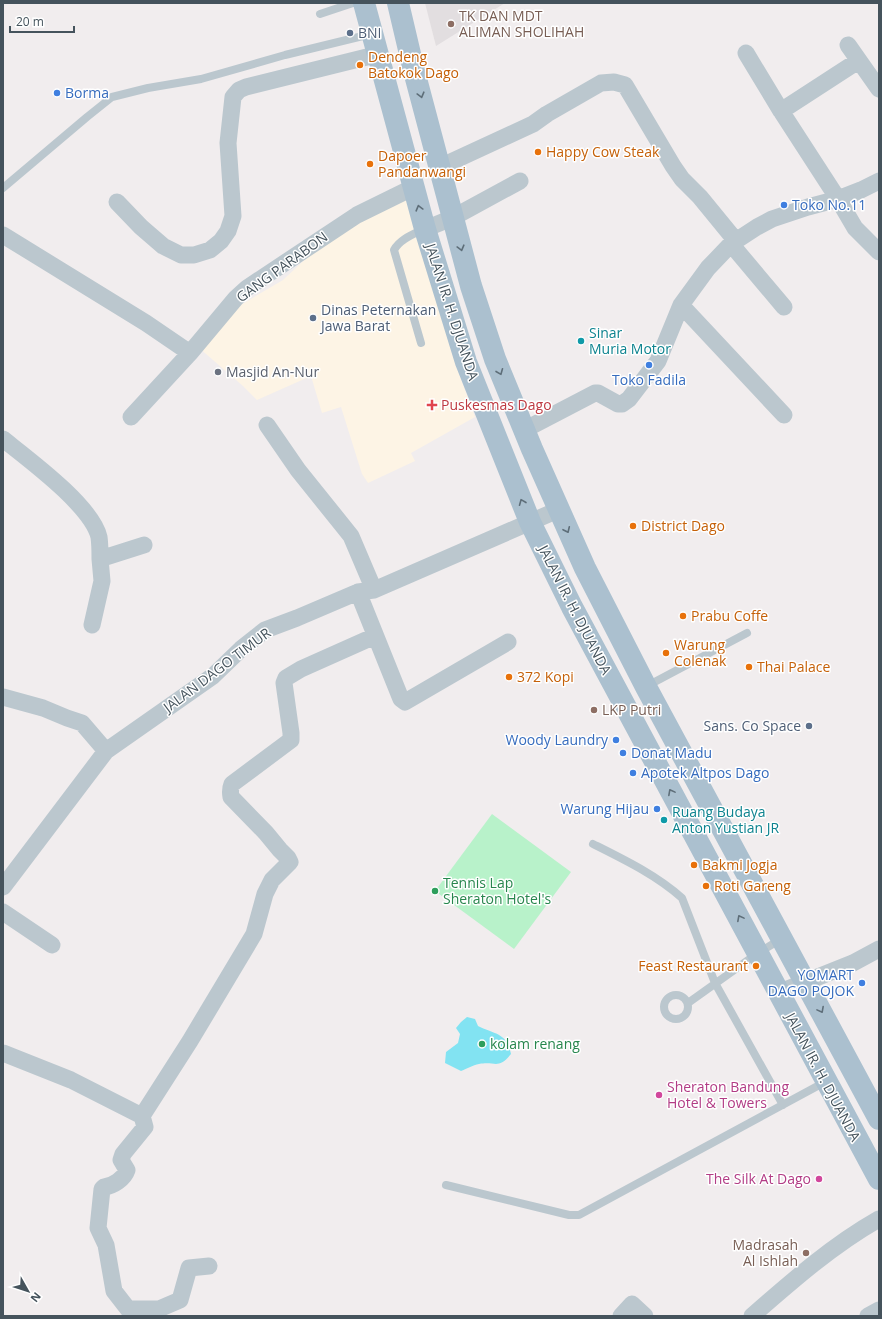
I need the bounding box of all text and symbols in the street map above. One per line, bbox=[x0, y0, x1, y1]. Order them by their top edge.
place label: TK DAN MDT ALIMAN SHOLIHAH bbox=[459, 6, 584, 41]
scale bar bbox=[10, 8, 74, 34]
text: 20 m bbox=[16, 13, 44, 30]
marker: TK DAN MDT ALIMAN SHOLIHAH bbox=[446, 19, 456, 29]
place label: BNI bbox=[358, 23, 382, 42]
marker: BNI bbox=[345, 28, 355, 38]
place label: Dendeng Batokok Dago bbox=[368, 47, 459, 82]
marker: Dendeng Batokok Dago bbox=[355, 60, 365, 70]
place label: Borma bbox=[65, 83, 109, 102]
marker: Borma bbox=[52, 88, 62, 98]
one-way arrow bbox=[416, 92, 424, 98]
place label: Happy Cow Steak bbox=[546, 142, 660, 161]
place label: Dapoer Pandanwangi bbox=[378, 146, 466, 181]
marker: Happy Cow Steak bbox=[533, 147, 543, 157]
marker: Dapoer Pandanwangi bbox=[365, 159, 375, 169]
place label: Toko No.11 bbox=[792, 195, 866, 214]
marker: Toko No.11 bbox=[779, 200, 789, 210]
one-way arrow bbox=[416, 204, 424, 211]
street label: GANG PARABON bbox=[232, 227, 331, 306]
street label: JALAN IR. H. DJUANDA bbox=[421, 239, 484, 383]
one-way arrow bbox=[456, 245, 464, 251]
place label: Dinas Peternakan Jawa Barat bbox=[319, 300, 436, 335]
marker: Dinas Peternakan Jawa Barat bbox=[308, 313, 318, 323]
place label: Sinar Muria Motor bbox=[589, 323, 671, 358]
marker: Sinar Muria Motor bbox=[576, 336, 586, 346]
marker: Toko Fadila bbox=[644, 360, 654, 370]
place label: Masjid An-Nur bbox=[226, 362, 319, 381]
marker: Masjid An-Nur bbox=[213, 367, 223, 377]
one-way arrow bbox=[496, 368, 504, 375]
place label: Toko Fadila bbox=[612, 370, 686, 389]
place label: Puskesmas Dago bbox=[441, 395, 552, 414]
marker: Puskesmas Dago bbox=[426, 399, 438, 411]
one-way arrow bbox=[519, 498, 527, 505]
place label: District Dago bbox=[641, 516, 725, 535]
marker: District Dago bbox=[628, 521, 638, 531]
one-way arrow bbox=[562, 526, 570, 533]
street label: JALAN IR. H. DJUANDA bbox=[534, 540, 616, 678]
place label: Prabu Coffe bbox=[691, 606, 768, 625]
marker: Prabu Coffe bbox=[678, 611, 688, 621]
street label: JALAN DAGO TIMUR bbox=[158, 623, 275, 717]
place label: Warung Colenak bbox=[674, 635, 727, 670]
marker: Warung Colenak bbox=[661, 648, 671, 658]
place label: Thai Palace bbox=[757, 657, 830, 676]
marker: Thai Palace bbox=[744, 662, 754, 672]
place label: 372 Kopi bbox=[517, 667, 574, 686]
marker: 372 Kopi bbox=[504, 672, 514, 682]
place label: LKP Putri bbox=[602, 700, 661, 719]
marker: LKP Putri bbox=[589, 705, 599, 715]
place label: Sans. Co Space bbox=[704, 716, 801, 735]
marker: Sans. Co Space bbox=[804, 721, 814, 731]
place label: Woody Laundry bbox=[505, 730, 609, 749]
marker: Woody Laundry bbox=[611, 735, 621, 745]
place label: Donat Madu bbox=[631, 743, 712, 762]
marker: Donat Madu bbox=[618, 748, 628, 758]
place label: Apotek Altpos Dago bbox=[641, 763, 769, 782]
marker: Apotek Altpos Dago bbox=[628, 768, 638, 778]
one-way arrow bbox=[669, 788, 676, 796]
place label: Warung Hijau bbox=[560, 799, 649, 818]
place label: Ruang Budaya Anton Yustian JR bbox=[672, 802, 779, 837]
marker: Warung Hijau bbox=[652, 804, 662, 814]
marker: Ruang Budaya Anton Yustian JR bbox=[659, 815, 669, 825]
place label: Bakmi Jogja bbox=[702, 855, 777, 874]
marker: Bakmi Jogja bbox=[689, 860, 699, 870]
place label: Tennis Lap Sheraton Hotel's bbox=[443, 873, 551, 908]
place label: Roti Gareng bbox=[714, 876, 791, 895]
marker: Roti Gareng bbox=[701, 881, 711, 891]
marker: Tennis Lap Sheraton Hotel's bbox=[430, 886, 440, 896]
one-way arrow bbox=[737, 915, 744, 923]
place label: Feast Restaurant bbox=[638, 956, 748, 975]
marker: Feast Restaurant bbox=[751, 961, 761, 971]
place label: YOMART DAGO POJOK bbox=[768, 965, 854, 1000]
marker: YOMART DAGO POJOK bbox=[857, 978, 867, 988]
one-way arrow bbox=[816, 1006, 823, 1013]
street label: JALAN IR. H. DJUANDA bbox=[781, 1007, 865, 1144]
place label: kolam renang bbox=[490, 1034, 580, 1053]
marker: kolam renang bbox=[477, 1039, 487, 1049]
place label: Sheraton Bandung Hotel & Towers bbox=[667, 1077, 789, 1112]
marker: Sheraton Bandung Hotel & Towers bbox=[654, 1090, 664, 1100]
place label: The Silk At Dago bbox=[706, 1169, 811, 1188]
marker: The Silk At Dago bbox=[814, 1174, 824, 1184]
place label: Madrasah Al Ishlah bbox=[733, 1235, 798, 1270]
marker: Madrasah Al Ishlah bbox=[801, 1248, 811, 1258]
north arrow bbox=[8, 1271, 48, 1311]
text: N bbox=[28, 1289, 45, 1306]

